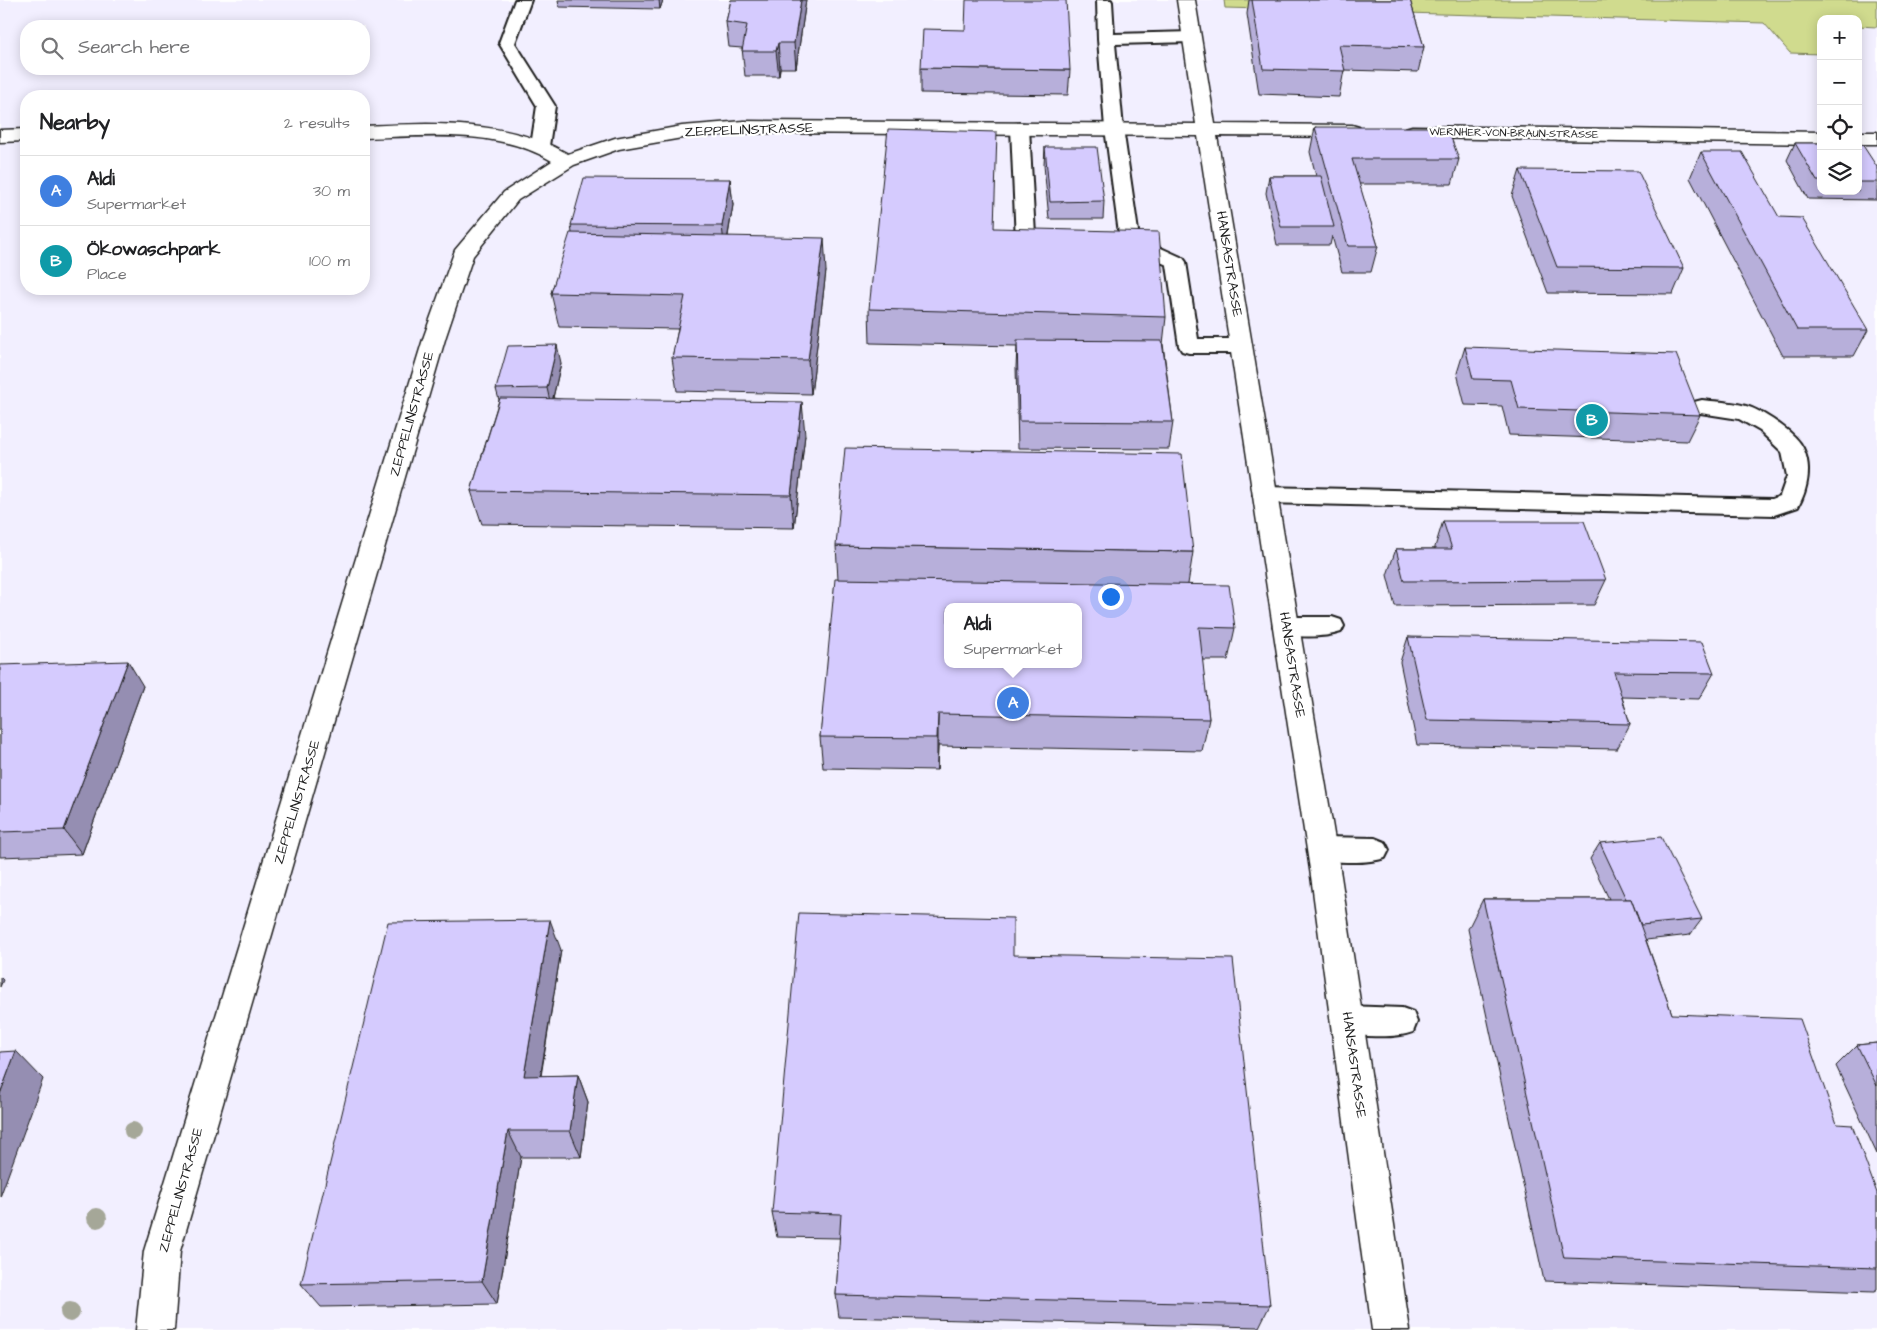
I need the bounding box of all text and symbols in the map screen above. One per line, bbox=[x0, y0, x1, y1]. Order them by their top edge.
map controls bbox=[1817, 15, 1862, 195]
button: + bbox=[1817, 15, 1862, 60]
search box bbox=[20, 20, 370, 75]
icon: search bbox=[38, 34, 66, 62]
text: Search here bbox=[78, 34, 190, 61]
button: − bbox=[1817, 60, 1862, 105]
button: locate bbox=[1817, 105, 1862, 150]
text: Nearby bbox=[40, 108, 110, 137]
text: 2 results bbox=[284, 112, 350, 134]
street label: ZEPPELINSTRASSE bbox=[684, 118, 814, 142]
street label: WERNHER-VON-BRAUN-STRASSE bbox=[1429, 124, 1599, 142]
button: layers bbox=[1817, 150, 1862, 195]
text: Aldi bbox=[87, 166, 115, 193]
text: A bbox=[51, 180, 61, 202]
text: 30 m bbox=[313, 180, 350, 202]
text: Supermarket bbox=[87, 193, 186, 215]
street label: HANSASTRASSE bbox=[1211, 210, 1247, 319]
text: Ökowaschpark bbox=[87, 236, 220, 263]
text: B bbox=[50, 250, 62, 272]
text: 100 m bbox=[309, 250, 350, 272]
text: Place bbox=[87, 263, 127, 285]
street label: ZEPPELINSTRASSE bbox=[385, 349, 440, 479]
pin: B bbox=[1576, 401, 1608, 439]
your location bbox=[1098, 584, 1124, 610]
popup bbox=[944, 603, 1082, 668]
text: Aldi bbox=[963, 611, 991, 638]
street label: HANSASTRASSE bbox=[1274, 611, 1310, 720]
text: Supermarket bbox=[963, 638, 1063, 660]
pin: A bbox=[997, 684, 1029, 722]
street label: ZEPPELINSTRASSE bbox=[269, 737, 326, 867]
street label: HANSASTRASSE bbox=[1337, 1011, 1371, 1120]
street label: ZEPPELINSTRASSE bbox=[154, 1125, 209, 1255]

